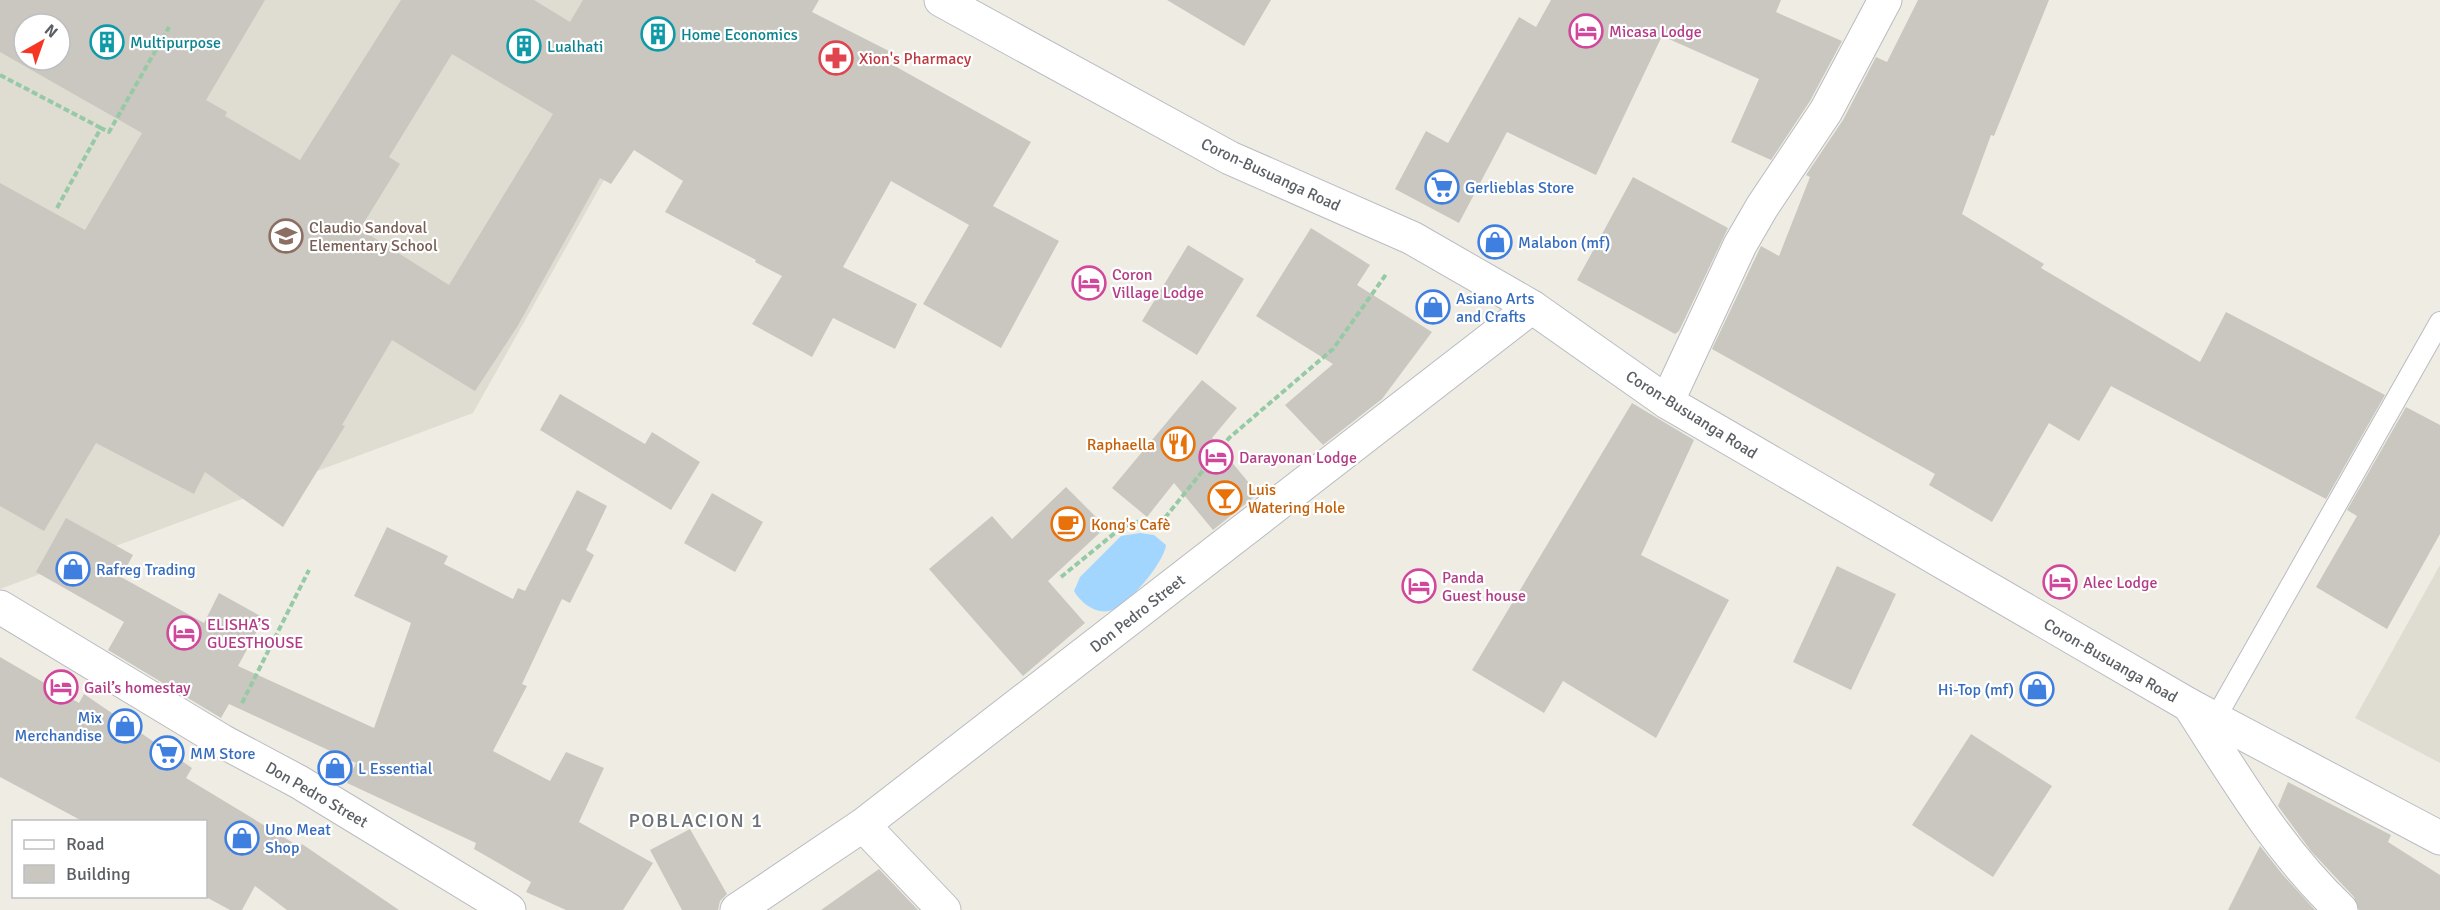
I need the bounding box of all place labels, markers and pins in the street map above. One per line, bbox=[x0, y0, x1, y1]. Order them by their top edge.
hotel icon: Micasa Lodge bbox=[1568, 13, 1604, 49]
building icon: Home Economics bbox=[640, 16, 676, 52]
place label: Micasa Lodge bbox=[1609, 22, 1702, 42]
building icon: Multipurpose bbox=[89, 24, 125, 60]
place label: Home Economics bbox=[681, 25, 798, 45]
building icon: Lualhati bbox=[506, 28, 542, 64]
place label: Multipurpose bbox=[130, 33, 221, 53]
place label: Lualhati bbox=[547, 37, 603, 57]
pharmacy icon: Xion's Pharmacy bbox=[818, 40, 854, 76]
place label: Xion's Pharmacy bbox=[859, 49, 972, 69]
supermarket icon: Gerlieblas Store bbox=[1424, 169, 1460, 205]
place label: Gerlieblas Store bbox=[1465, 178, 1574, 198]
school or university icon: Claudio Sandoval Elementary School bbox=[268, 218, 304, 254]
place label: Claudio Sandoval Elementary School bbox=[309, 218, 438, 256]
shop icon: Malabon (mf) bbox=[1477, 224, 1513, 260]
place label: Malabon (mf) bbox=[1518, 233, 1610, 253]
hotel icon: Coron Village Lodge bbox=[1071, 265, 1107, 301]
place label: Coron Village Lodge bbox=[1112, 265, 1204, 303]
shop icon: Asiano Arts and Crafts bbox=[1415, 289, 1451, 325]
place label: Asiano Arts and Crafts bbox=[1456, 289, 1534, 327]
restaurant icon: Raphaella bbox=[1160, 426, 1196, 462]
place label: Raphaella bbox=[1087, 435, 1155, 455]
hotel icon: Darayonan Lodge bbox=[1198, 439, 1234, 475]
place label: Darayonan Lodge bbox=[1239, 448, 1357, 468]
bar icon: Luis Watering Hole bbox=[1207, 480, 1243, 516]
place label: Luis Watering Hole bbox=[1248, 480, 1345, 518]
cafe icon: Kong's Cafè bbox=[1050, 506, 1086, 542]
place label: Kong's Cafè bbox=[1091, 515, 1170, 535]
shop icon: Rafreg Trading bbox=[55, 551, 91, 587]
place label: Rafreg Trading bbox=[96, 560, 196, 580]
hotel icon: Alec Lodge bbox=[2042, 564, 2078, 600]
hotel icon: Panda Guest house bbox=[1401, 568, 1437, 604]
place label: Panda Guest house bbox=[1442, 568, 1526, 606]
place label: Alec Lodge bbox=[2083, 573, 2157, 593]
hotel icon: ELISHA’S GUESTHOUSE bbox=[166, 615, 202, 651]
place label: ELISHA’S GUESTHOUSE bbox=[207, 615, 303, 653]
hotel icon: Gail’s homestay bbox=[43, 669, 79, 705]
shop icon: Hi-Top (mf) bbox=[2019, 671, 2055, 707]
place label: Gail’s homestay bbox=[84, 678, 191, 698]
place label: Hi-Top (mf) bbox=[1938, 680, 2014, 700]
place label: Mix Merchandise bbox=[15, 708, 103, 746]
shop icon: Mix Merchandise bbox=[107, 708, 143, 744]
supermarket icon: MM Store bbox=[149, 735, 185, 771]
place label: MM Store bbox=[190, 744, 256, 764]
shop icon: L Essential bbox=[317, 750, 353, 786]
place label: L Essential bbox=[358, 759, 433, 779]
shop icon: Uno Meat Shop bbox=[224, 820, 260, 856]
place label: Uno Meat Shop bbox=[265, 820, 331, 858]

